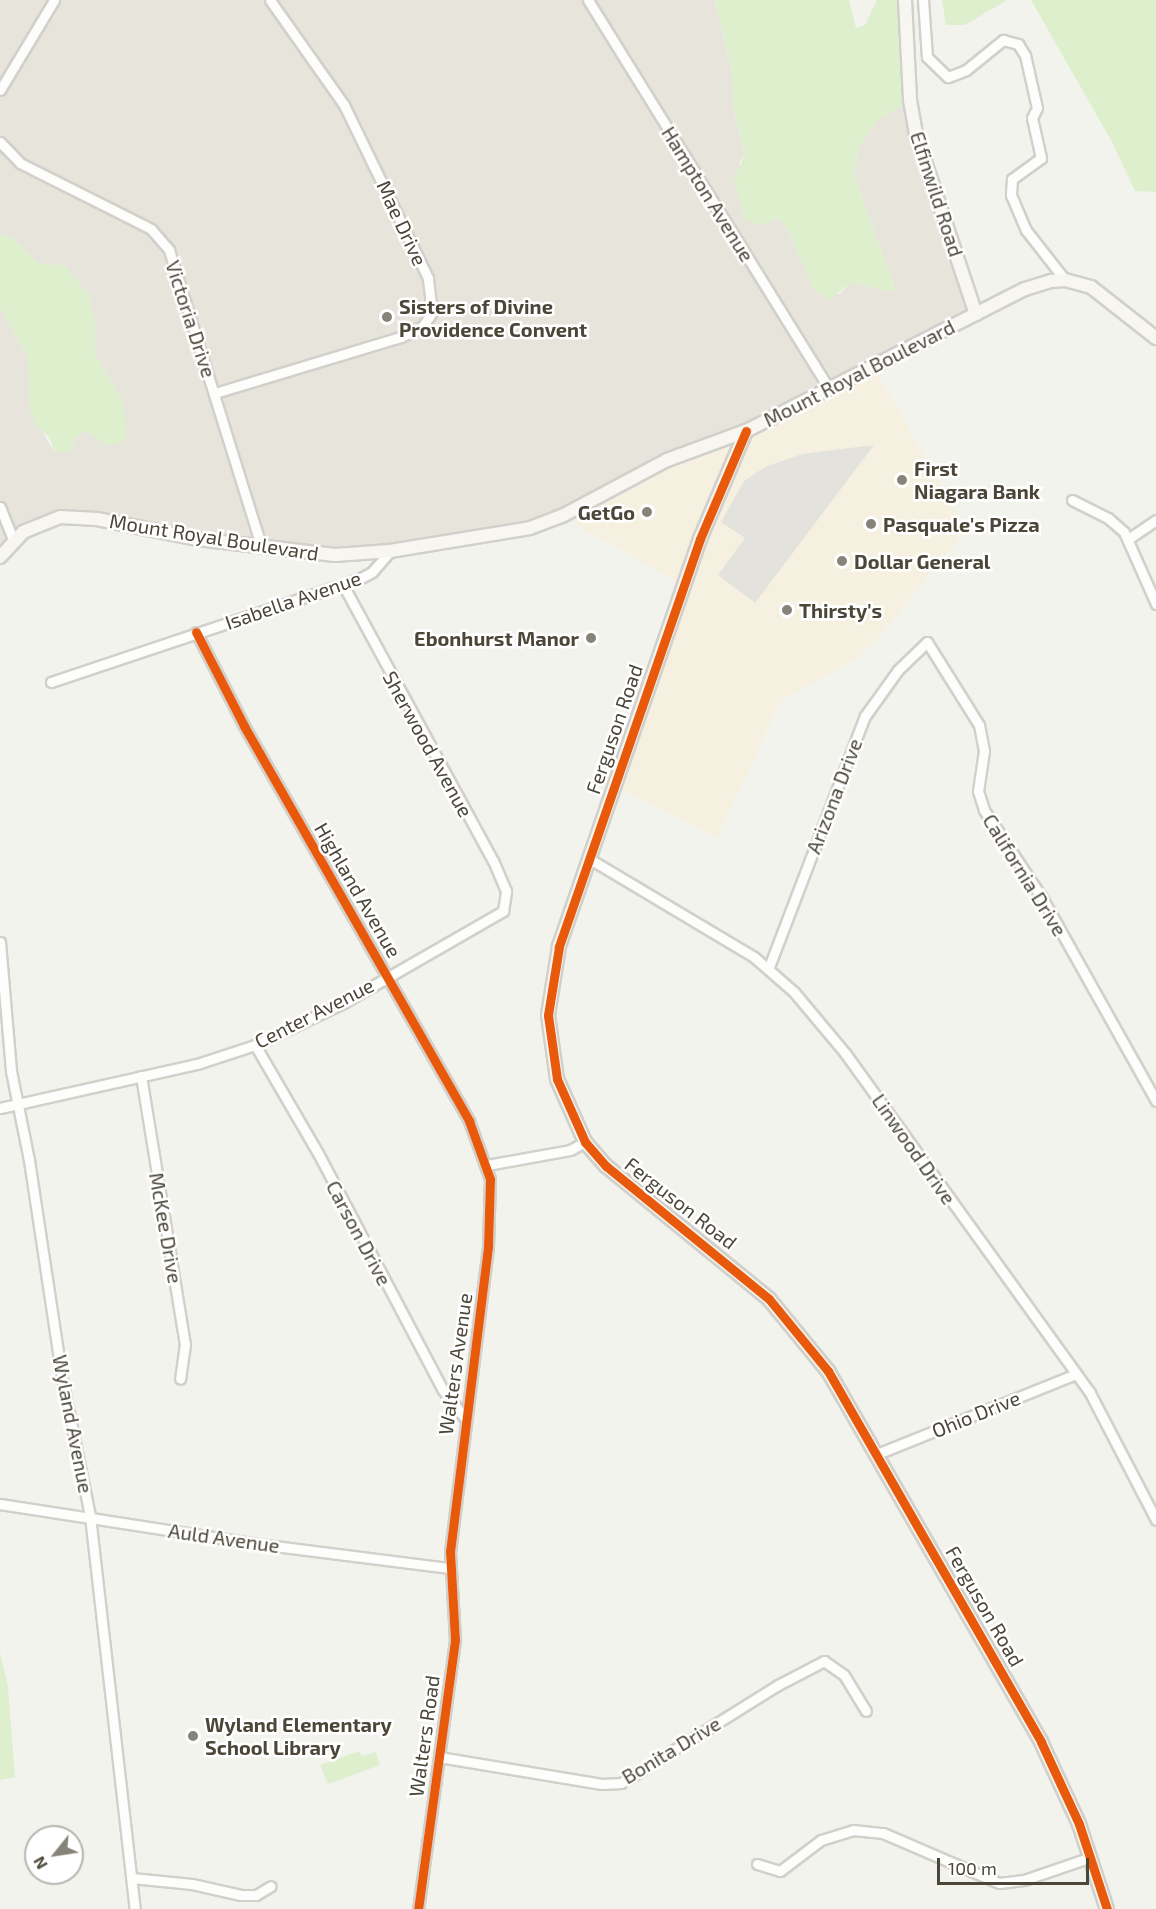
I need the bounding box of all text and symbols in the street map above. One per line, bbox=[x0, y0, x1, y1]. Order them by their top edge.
street label: Hampton Avenue bbox=[657, 122, 759, 266]
street label: Elfinwild Road bbox=[905, 128, 969, 260]
street label: Mae Drive bbox=[372, 177, 432, 269]
street label: Victoria Drive bbox=[161, 257, 221, 381]
place label: Sisters of Divine Providence Convent bbox=[399, 294, 587, 341]
marker: Sisters of Divine Providence Convent bbox=[380, 310, 394, 324]
street label: Mount Royal Boulevard bbox=[759, 314, 959, 432]
place label: First Niagara Bank bbox=[914, 456, 1040, 503]
marker: First Niagara Bank bbox=[895, 473, 909, 487]
place label: GetGo bbox=[578, 500, 635, 524]
marker: GetGo bbox=[640, 505, 654, 519]
street label: Mount Royal Boulevard bbox=[107, 509, 321, 565]
place label: Pasquale's Pizza bbox=[883, 512, 1040, 536]
marker: Pasquale's Pizza bbox=[864, 517, 878, 531]
place label: Dollar General bbox=[854, 549, 991, 573]
marker: Dollar General bbox=[835, 554, 849, 568]
street label: Isabella Avenue bbox=[222, 565, 364, 635]
place label: Thirsty's bbox=[799, 598, 882, 622]
marker: Thirsty's bbox=[780, 603, 794, 617]
place label: Ebonhurst Manor bbox=[414, 626, 579, 650]
marker: Ebonhurst Manor bbox=[584, 631, 598, 645]
street label: Ferguson Road bbox=[581, 661, 647, 797]
street label: Sherwood Avenue bbox=[378, 667, 478, 821]
street label: Arizona Drive bbox=[801, 735, 867, 857]
street label: California Drive bbox=[978, 809, 1072, 941]
street label: Highland Avenue bbox=[309, 818, 407, 962]
street label: Center Avenue bbox=[250, 972, 378, 1054]
street label: Linwood Drive bbox=[867, 1089, 961, 1209]
street label: Ferguson Road bbox=[620, 1152, 742, 1254]
street label: McKee Drive bbox=[144, 1171, 188, 1285]
street label: Carson Drive bbox=[321, 1176, 397, 1290]
street label: Walters Avenue bbox=[433, 1291, 477, 1437]
street label: Wyland Avenue bbox=[48, 1352, 98, 1496]
street label: Ohio Drive bbox=[928, 1385, 1024, 1443]
street label: Auld Avenue bbox=[167, 1518, 281, 1558]
street label: Ferguson Road bbox=[941, 1541, 1029, 1671]
street label: Walters Road bbox=[404, 1674, 444, 1798]
street label: Bonita Drive bbox=[617, 1711, 725, 1789]
place label: Wyland Elementary School Library bbox=[205, 1712, 392, 1759]
marker: Wyland Elementary School Library bbox=[186, 1729, 200, 1743]
north arrow bbox=[24, 1825, 84, 1885]
scale bar bbox=[940, 1846, 1092, 1884]
text: N bbox=[29, 1853, 51, 1873]
text: 100 m bbox=[948, 1857, 997, 1879]

